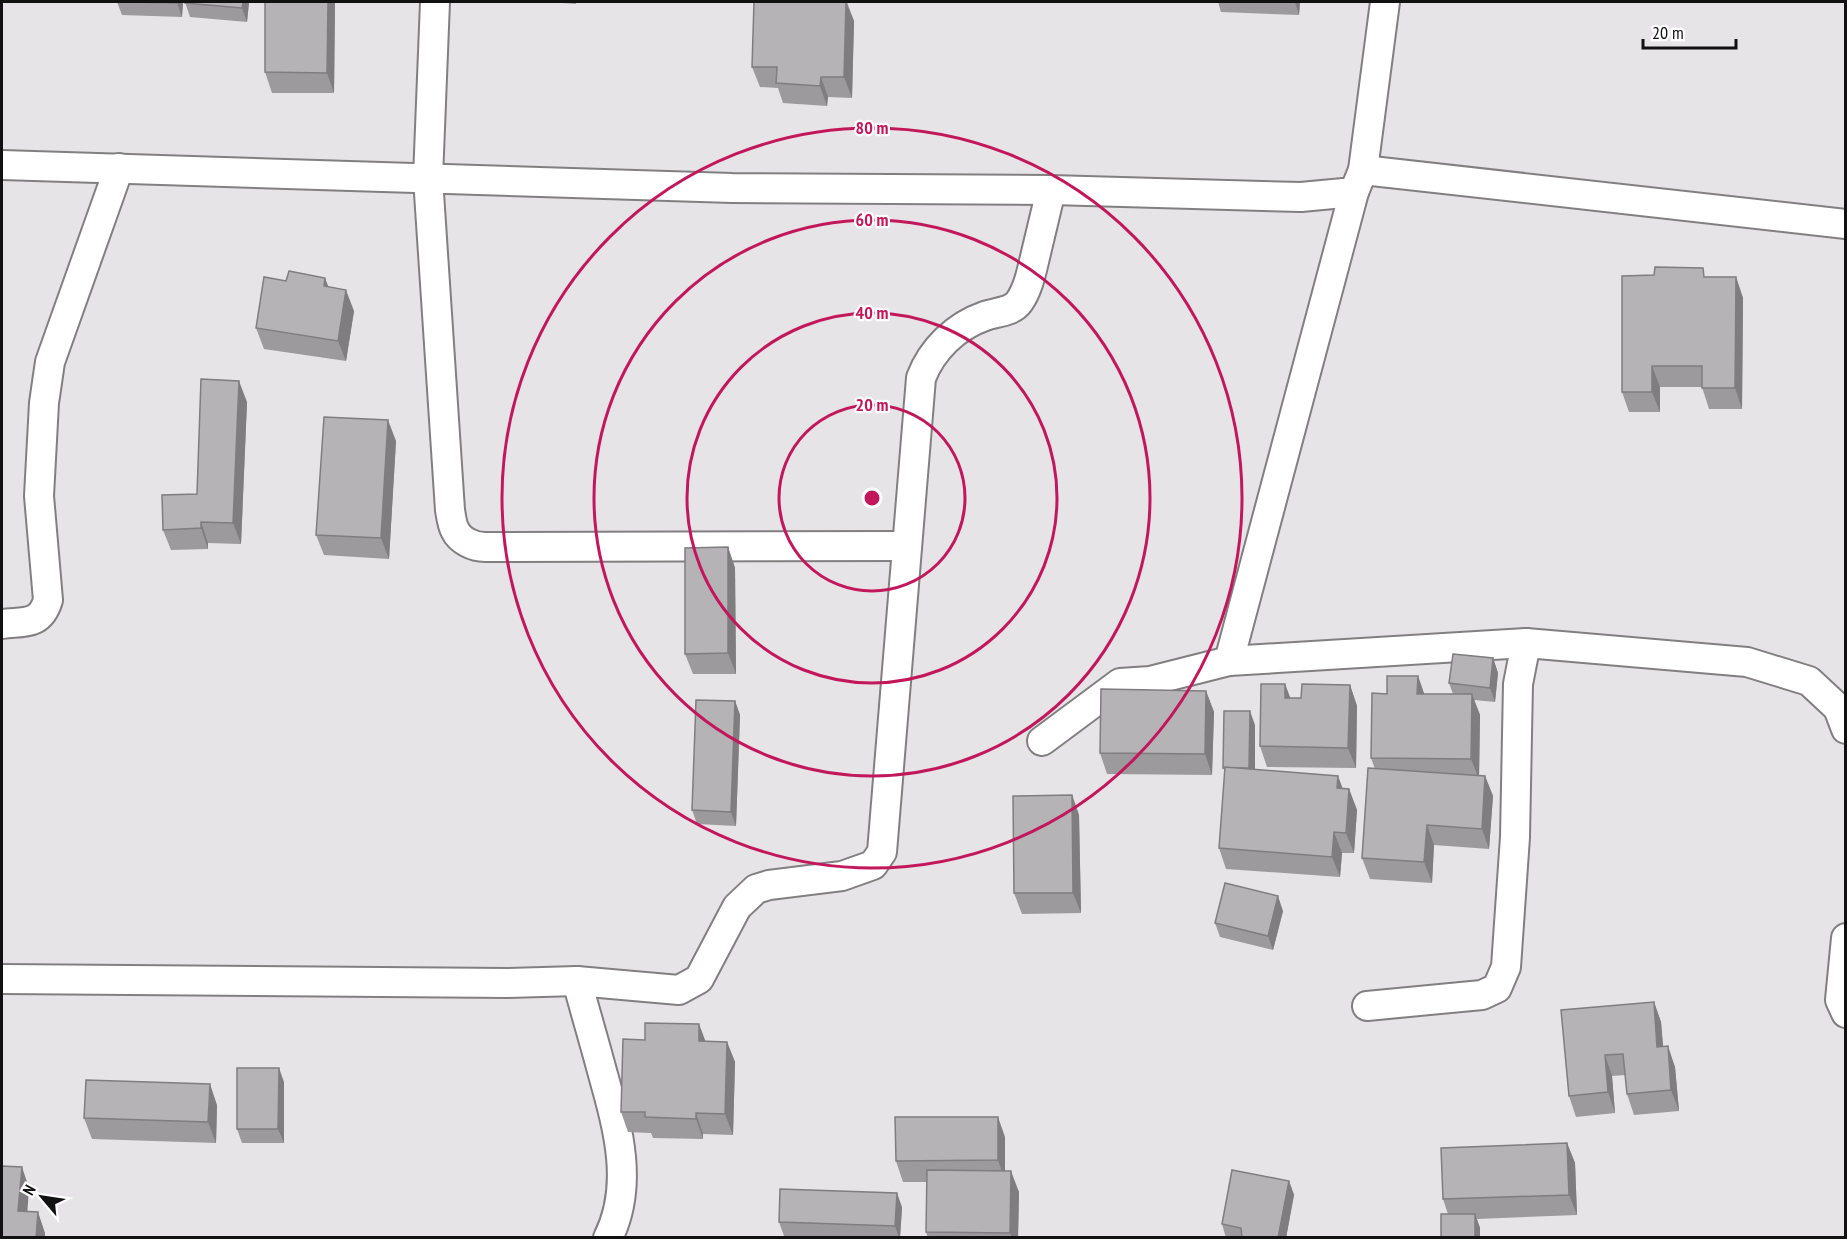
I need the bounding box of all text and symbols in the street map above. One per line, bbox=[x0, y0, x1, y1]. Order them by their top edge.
scale bar bbox=[1643, 12, 1736, 50]
text: 20 m bbox=[1652, 21, 1684, 44]
text: 80 m bbox=[856, 116, 888, 139]
text: 60 m bbox=[856, 208, 888, 231]
text: 40 m bbox=[856, 301, 888, 324]
text: 20 m bbox=[856, 393, 888, 416]
centre of rings bbox=[862, 488, 882, 508]
north arrow bbox=[12, 1167, 72, 1227]
text: N bbox=[18, 1181, 40, 1198]

